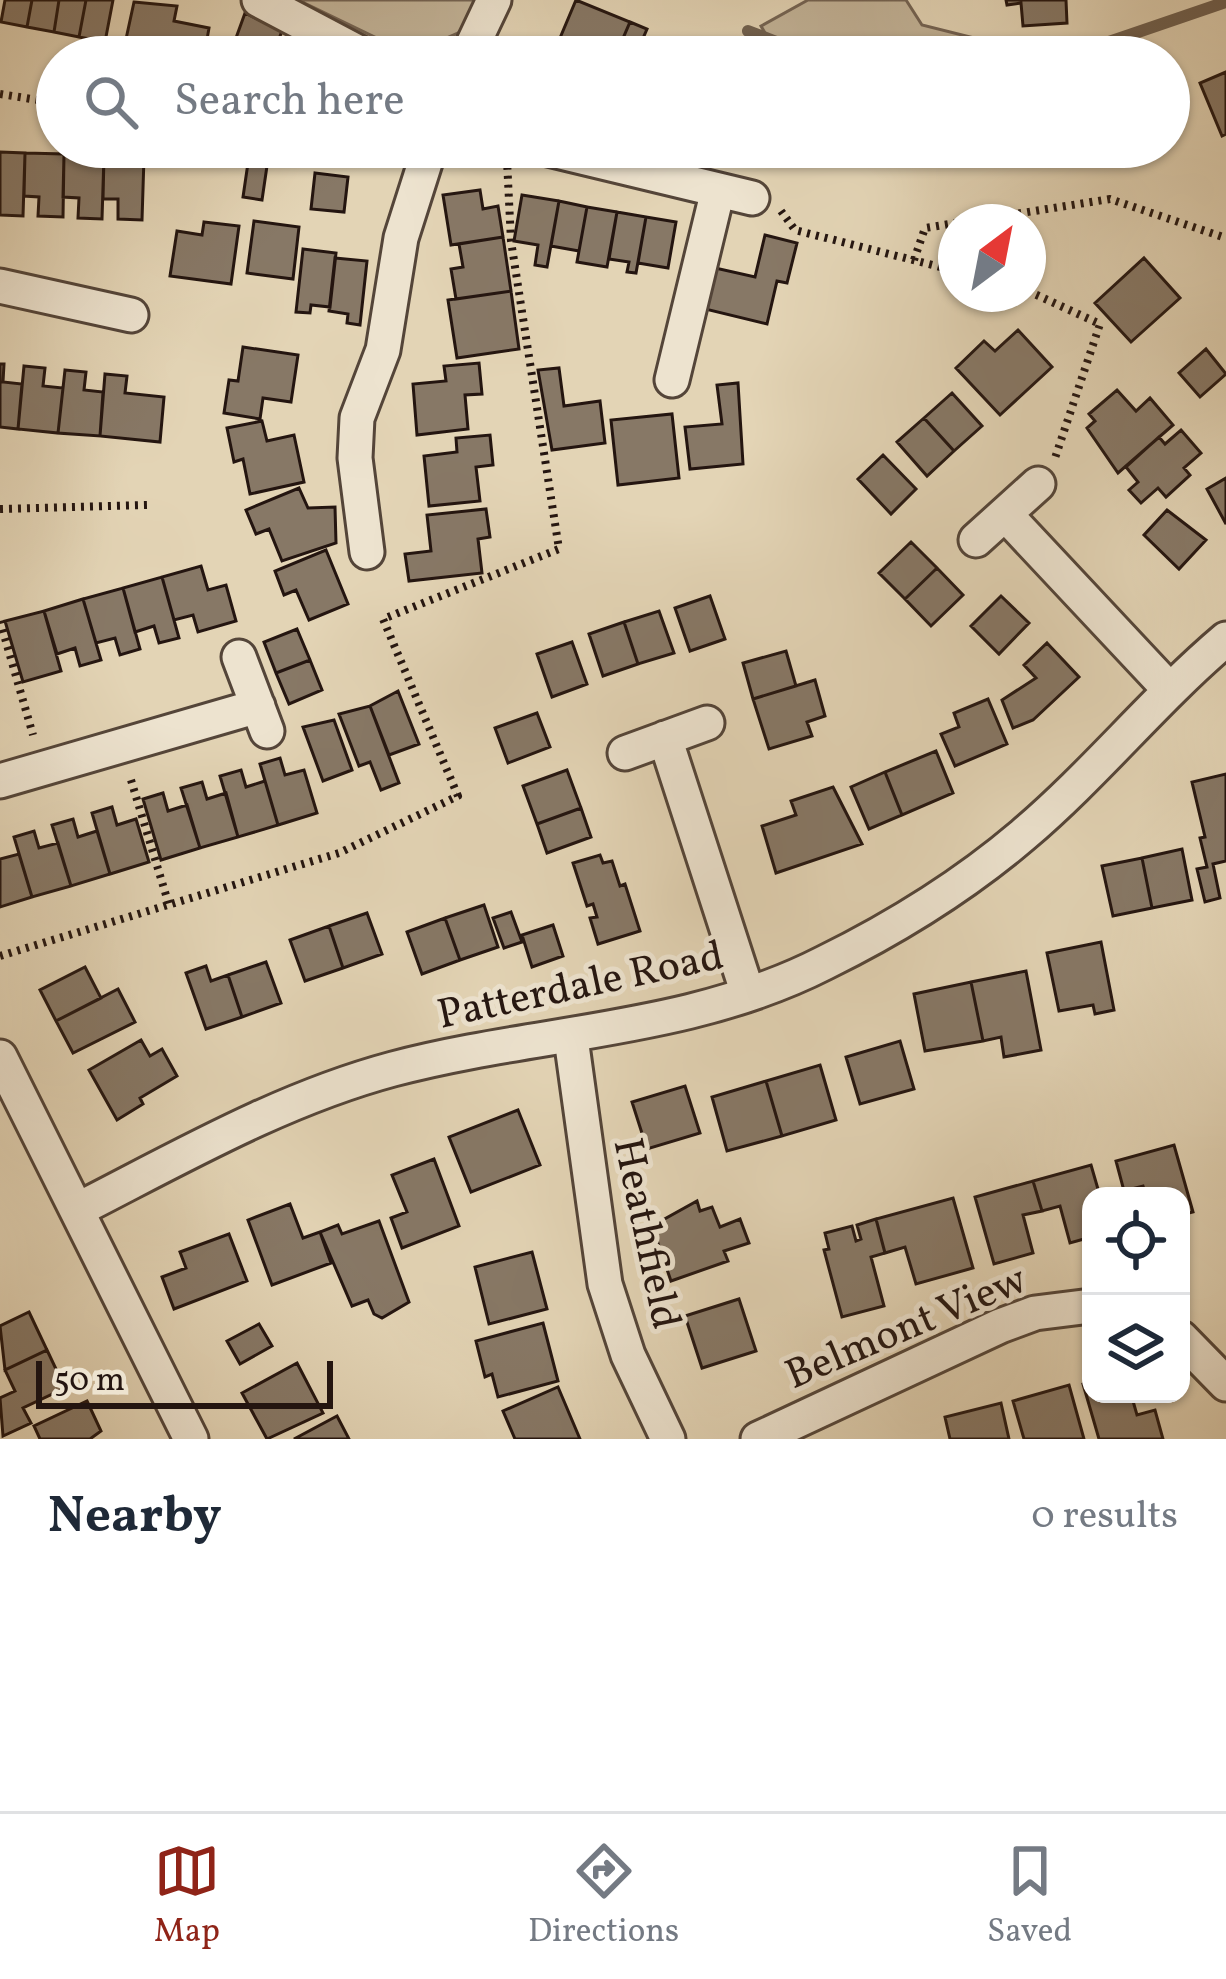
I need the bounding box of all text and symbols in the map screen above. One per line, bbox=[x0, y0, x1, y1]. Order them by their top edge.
search box bbox=[36, 36, 1190, 168]
icon: search bbox=[78, 69, 144, 135]
text: Search here bbox=[174, 71, 405, 134]
north arrow bbox=[938, 204, 1046, 312]
street label: Patterdale Road bbox=[432, 928, 729, 1047]
street label: Heathfield bbox=[596, 1133, 694, 1335]
map controls bbox=[1082, 1187, 1190, 1403]
button: locate bbox=[1082, 1187, 1190, 1295]
street label: Belmont View bbox=[777, 1252, 1036, 1406]
button: layers bbox=[1082, 1295, 1190, 1403]
scale bar bbox=[36, 1355, 333, 1408]
text: 50 m bbox=[54, 1359, 125, 1405]
text: Nearby bbox=[48, 1482, 222, 1553]
text: 0 results bbox=[1031, 1490, 1178, 1544]
tab: Map bbox=[154, 1838, 220, 1956]
tab: Directions bbox=[528, 1838, 679, 1956]
tab: Saved bbox=[987, 1838, 1072, 1956]

